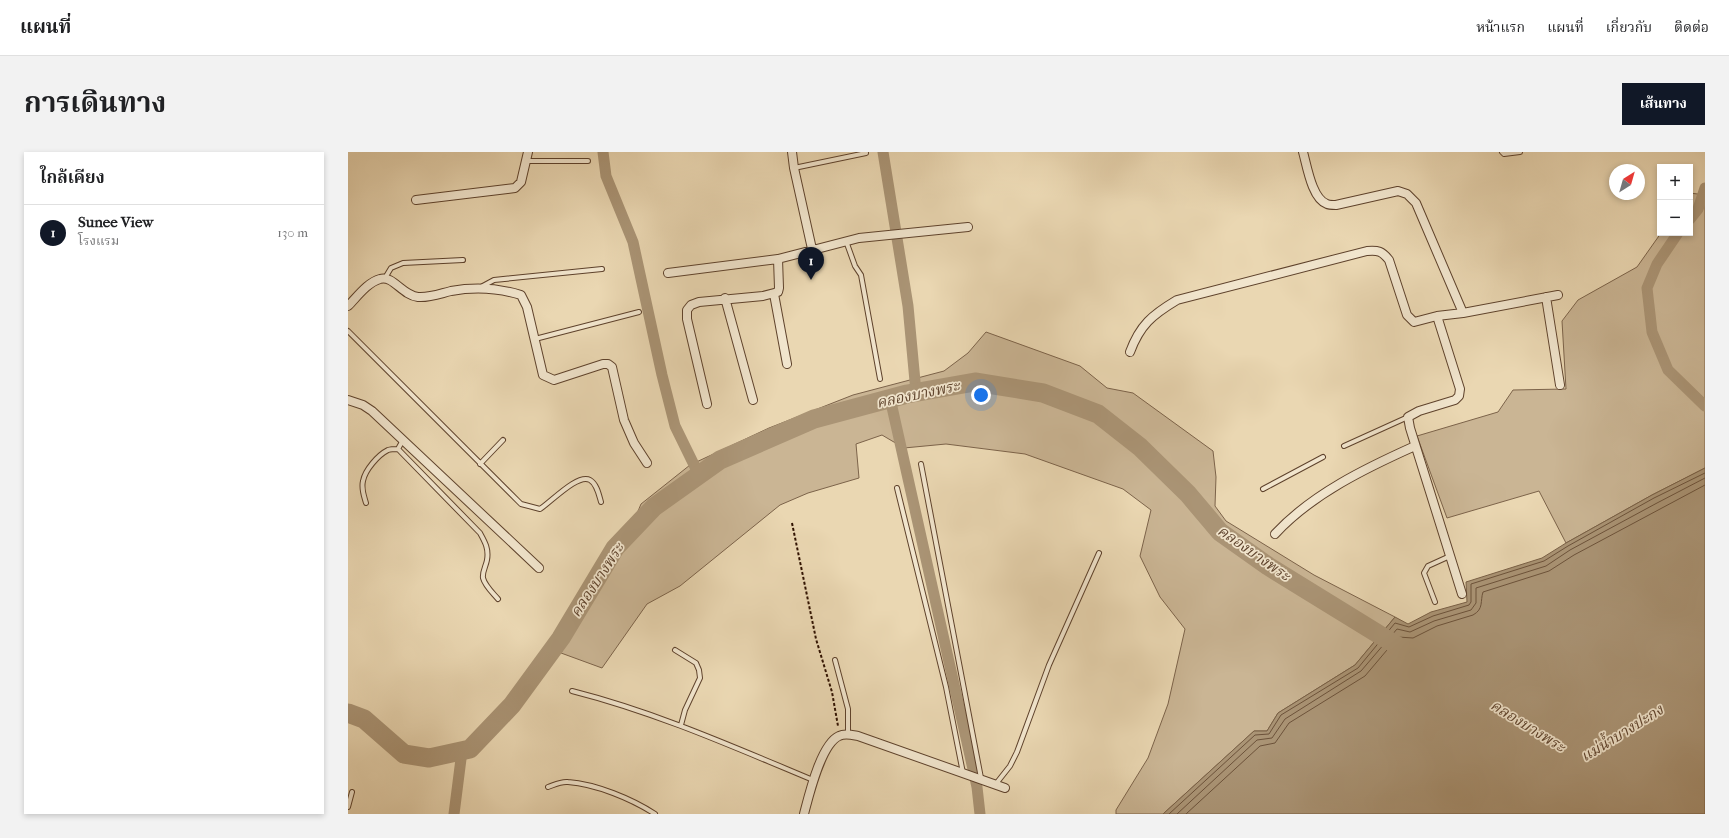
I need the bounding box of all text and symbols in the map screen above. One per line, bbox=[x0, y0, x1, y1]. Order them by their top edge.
text: แผนที่ bbox=[20, 16, 71, 38]
text: หน้าแรก bbox=[1476, 19, 1525, 36]
text: แผนที่ bbox=[1547, 19, 1584, 36]
text: เกี่ยวกับ bbox=[1606, 19, 1652, 36]
text: ติดต่อ bbox=[1674, 19, 1709, 36]
button: เส้นทาง bbox=[1622, 83, 1705, 125]
text: การเดินทาง bbox=[24, 86, 166, 119]
north arrow bbox=[1609, 164, 1645, 200]
map controls bbox=[1657, 164, 1693, 236]
button: + bbox=[1657, 164, 1693, 200]
text: ใกล้เคียง bbox=[40, 167, 105, 187]
button: − bbox=[1657, 200, 1693, 236]
text: Sunee View bbox=[78, 213, 153, 231]
text: 1 bbox=[51, 225, 55, 240]
text: 130 m bbox=[277, 225, 308, 240]
text: โรงแรม bbox=[78, 233, 119, 248]
pin: 1 bbox=[798, 247, 824, 280]
water label: คลองบางพระ bbox=[875, 376, 963, 412]
your location bbox=[971, 385, 991, 405]
water label: คลองบางพระ bbox=[1214, 521, 1295, 586]
water label: คลองบางพระ bbox=[566, 538, 629, 620]
water label: คลองบางพระ bbox=[1487, 696, 1570, 757]
water label: แม่น้ำบางปะกง bbox=[1576, 699, 1667, 766]

